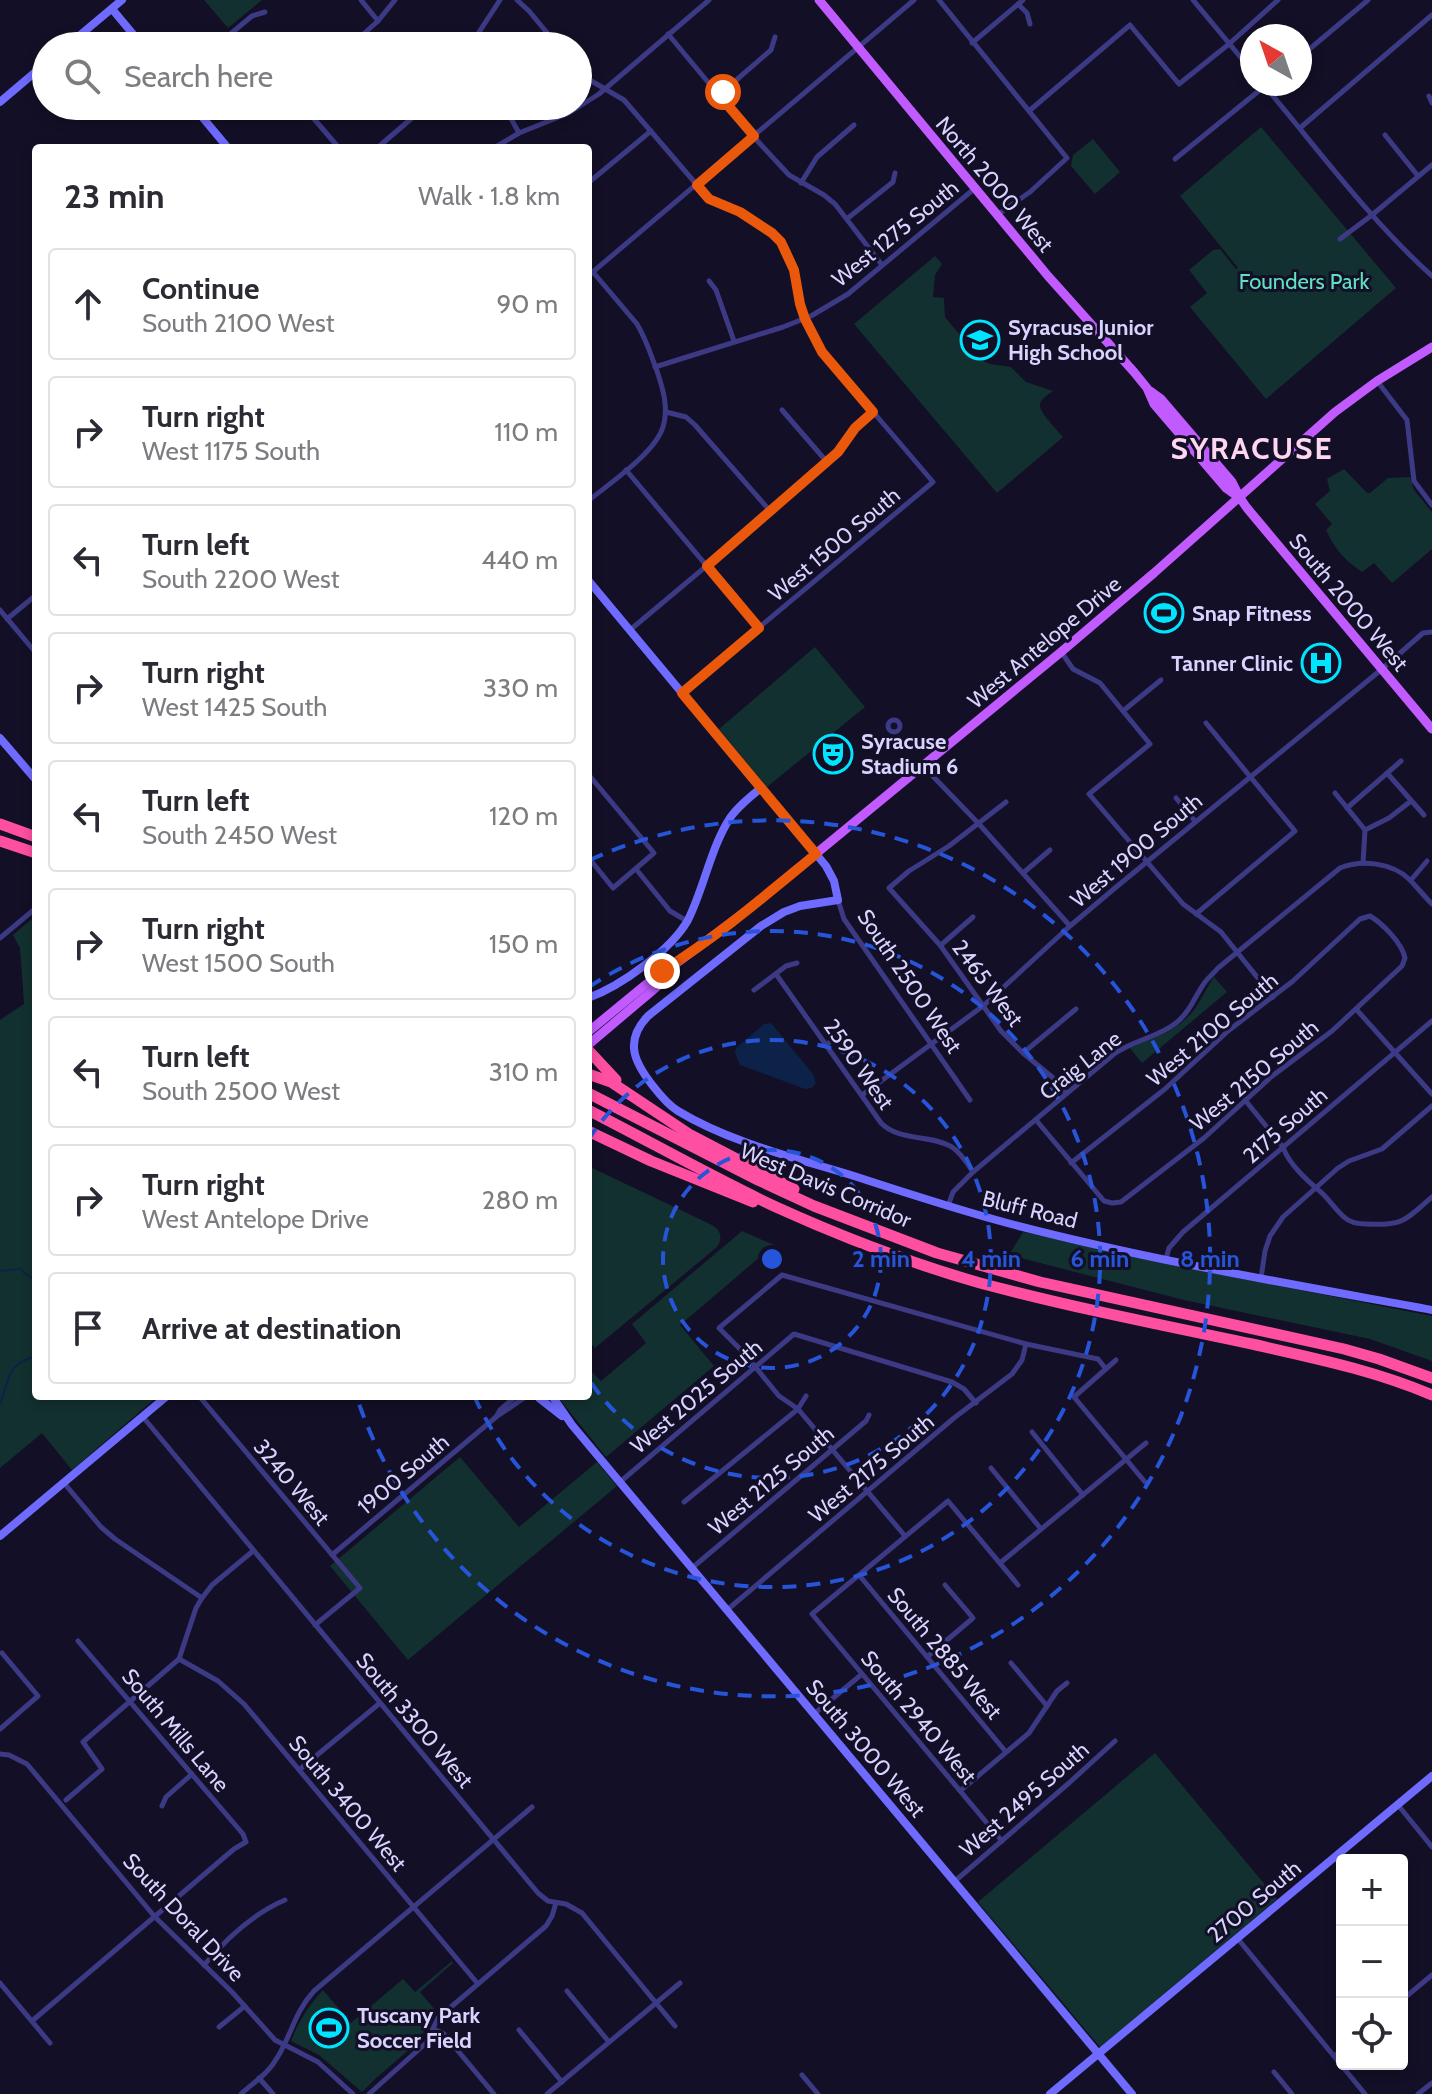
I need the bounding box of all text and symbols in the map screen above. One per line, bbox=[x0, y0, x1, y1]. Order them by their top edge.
north arrow bbox=[1240, 24, 1312, 96]
search box bbox=[32, 32, 592, 120]
icon: search bbox=[60, 54, 104, 98]
text: Search here bbox=[124, 58, 273, 95]
route start bbox=[705, 74, 741, 110]
street label: North 2000 West bbox=[930, 111, 1060, 258]
street label: West 1275 South bbox=[827, 174, 964, 293]
text: 23 min bbox=[64, 175, 164, 217]
text: Walk · 1.8 km bbox=[418, 180, 560, 212]
park label: Founders Park bbox=[1239, 268, 1369, 295]
text: Continue bbox=[142, 270, 259, 307]
icon: ahead bbox=[66, 282, 110, 326]
text: 90 m bbox=[496, 288, 558, 320]
text: South 2100 West bbox=[142, 307, 334, 339]
place label: Syracuse Junior High School bbox=[1008, 314, 1154, 366]
school or university icon: Syracuse Junior High School bbox=[959, 319, 1001, 361]
text: Turn right bbox=[142, 398, 265, 435]
icon: right bbox=[66, 410, 110, 454]
text: 110 m bbox=[494, 416, 558, 448]
district label: SYRACUSE bbox=[1171, 430, 1333, 467]
text: West 1175 South bbox=[142, 435, 320, 467]
street label: West 1500 South bbox=[763, 482, 906, 607]
text: Turn left bbox=[142, 526, 250, 563]
street label: South 2000 West bbox=[1283, 528, 1414, 677]
icon: left bbox=[66, 538, 110, 582]
text: 440 m bbox=[481, 544, 558, 576]
text: South 2200 West bbox=[142, 563, 340, 595]
street label: West Antelope Drive bbox=[962, 570, 1127, 714]
sports icon: Snap Fitness bbox=[1143, 592, 1185, 634]
place label: Snap Fitness bbox=[1192, 600, 1312, 627]
hospital icon: Tanner Clinic bbox=[1300, 642, 1342, 684]
place label: Tanner Clinic bbox=[1171, 650, 1293, 677]
text: Turn right bbox=[142, 654, 265, 691]
icon: right bbox=[66, 666, 110, 710]
text: 330 m bbox=[483, 672, 558, 704]
text: West 1425 South bbox=[142, 691, 327, 723]
place label: Syracuse Stadium 6 bbox=[861, 728, 958, 780]
theatre icon: Syracuse Stadium 6 bbox=[812, 733, 854, 775]
text: Turn left bbox=[142, 782, 250, 819]
street label: West 1900 South bbox=[1065, 787, 1208, 913]
icon: left bbox=[66, 794, 110, 838]
text: 120 m bbox=[489, 800, 558, 832]
text: South 2450 West bbox=[142, 819, 337, 851]
street label: South 2500 West bbox=[852, 904, 968, 1059]
text: Turn right bbox=[142, 910, 265, 947]
icon: right bbox=[66, 922, 110, 966]
text: 150 m bbox=[489, 928, 558, 960]
street label: 2465 West bbox=[946, 935, 1029, 1032]
text: West 1500 South bbox=[142, 947, 335, 979]
route end bbox=[644, 953, 680, 989]
street label: West 2100 South bbox=[1141, 967, 1283, 1092]
street label: 2590 West bbox=[818, 1014, 900, 1115]
street label: West 2150 South bbox=[1185, 1014, 1324, 1137]
street label: Craig Lane bbox=[1034, 1025, 1127, 1106]
text: Turn left bbox=[142, 1038, 250, 1075]
icon: left bbox=[66, 1050, 110, 1094]
text: 310 m bbox=[489, 1056, 558, 1088]
text: South 2500 West bbox=[142, 1075, 340, 1107]
street label: 2175 South bbox=[1238, 1082, 1333, 1169]
street label: West Davis Corridor bbox=[736, 1137, 916, 1234]
text: Turn right bbox=[142, 1166, 265, 1203]
icon: right bbox=[66, 1178, 110, 1222]
text: 280 m bbox=[482, 1184, 558, 1216]
street label: Bluff Road bbox=[980, 1185, 1080, 1234]
text: West Antelope Drive bbox=[142, 1203, 369, 1235]
text: 2 min bbox=[852, 1244, 910, 1273]
text: 4 min bbox=[961, 1244, 1021, 1273]
text: 6 min bbox=[1071, 1244, 1129, 1273]
text: 8 min bbox=[1180, 1244, 1240, 1273]
centre of rings bbox=[758, 1245, 786, 1273]
icon: arrive bbox=[66, 1306, 110, 1350]
text: Arrive at destination bbox=[142, 1310, 402, 1347]
street label: West 2025 South bbox=[625, 1333, 768, 1459]
street label: West 2175 South bbox=[803, 1408, 939, 1529]
street label: West 2125 South bbox=[703, 1420, 840, 1541]
street label: 1900 South bbox=[352, 1428, 455, 1520]
street label: 3240 West bbox=[248, 1434, 336, 1531]
street label: South 2885 West bbox=[882, 1582, 1008, 1725]
street label: South 2940 West bbox=[855, 1645, 983, 1790]
street label: South 3300 West bbox=[350, 1647, 479, 1794]
street label: South Mills Lane bbox=[116, 1663, 235, 1797]
street label: South 3000 West bbox=[800, 1674, 931, 1823]
street label: South 3400 West bbox=[283, 1730, 413, 1877]
street label: West 2495 South bbox=[954, 1736, 1094, 1863]
street label: South Doral Drive bbox=[117, 1848, 250, 1987]
street label: 2700 South bbox=[1202, 1854, 1307, 1948]
map controls bbox=[1336, 1854, 1408, 2070]
button: + bbox=[1336, 1854, 1408, 1926]
button: − bbox=[1336, 1926, 1408, 1998]
button: locate bbox=[1336, 1998, 1408, 2070]
place label: Tuscany Park Soccer Field bbox=[357, 2002, 480, 2054]
sports icon: Tuscany Park Soccer Field bbox=[308, 2007, 350, 2049]

